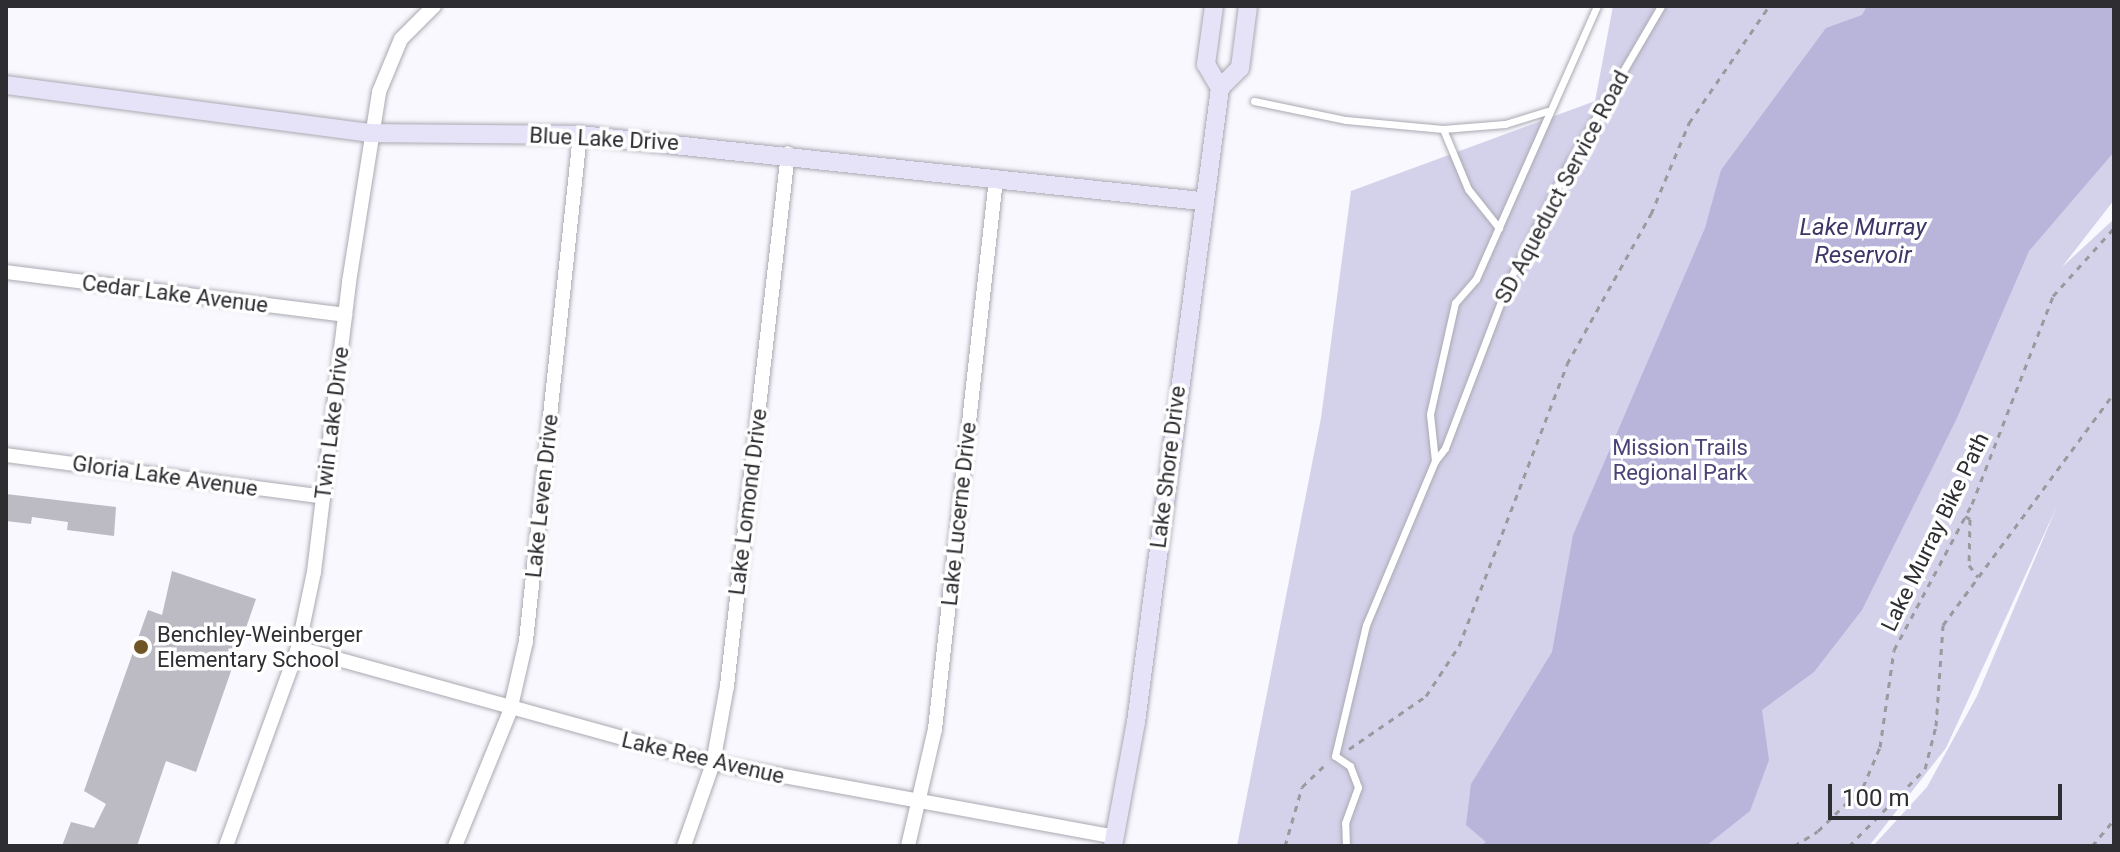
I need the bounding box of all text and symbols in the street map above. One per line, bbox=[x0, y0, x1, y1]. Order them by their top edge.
street label: SD Aqueduct Service Road bbox=[1489, 66, 1635, 308]
street label: Blue Lake Drive bbox=[529, 122, 679, 156]
water label: Lake Murray Reservoir bbox=[1800, 214, 1926, 270]
street label: Cedar Lake Avenue bbox=[81, 269, 269, 319]
street label: Twin Lake Drive bbox=[310, 345, 354, 501]
street label: Lake Shore Drive bbox=[1145, 384, 1191, 550]
street label: Lake Lomond Drive bbox=[723, 407, 773, 597]
street label: Lake Leven Drive bbox=[520, 413, 564, 579]
street label: Lake Lucerne Drive bbox=[936, 421, 982, 607]
street label: Lake Murray Bike Path bbox=[1875, 428, 1995, 636]
park label: Mission Trails Regional Park bbox=[1612, 434, 1748, 486]
street label: Gloria Lake Avenue bbox=[71, 450, 259, 502]
place label: Benchley-Weinberger Elementary School bbox=[157, 621, 363, 672]
marker: Benchley-Weinberger Elementary School bbox=[132, 638, 150, 656]
street label: Lake Ree Avenue bbox=[619, 726, 787, 790]
scale bar bbox=[1832, 768, 2066, 818]
text: 100 m bbox=[1842, 784, 1909, 812]

